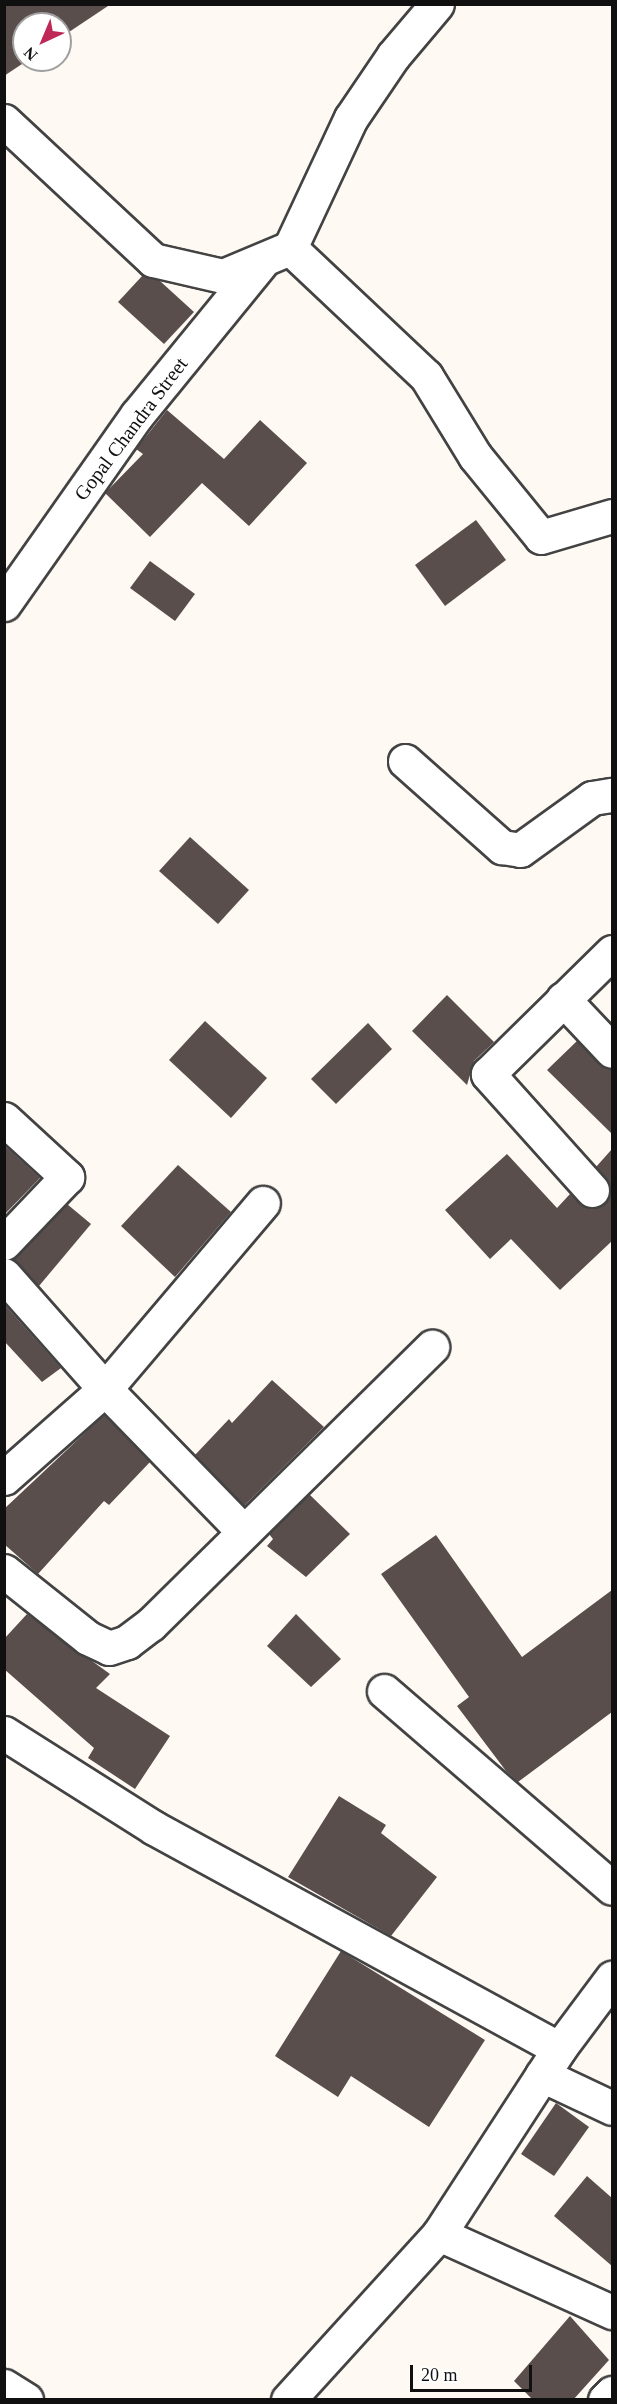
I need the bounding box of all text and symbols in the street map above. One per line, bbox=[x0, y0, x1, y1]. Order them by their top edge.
north arrow bbox=[12, 12, 72, 72]
text: N bbox=[20, 44, 41, 64]
street label: Gopal Chandra Street bbox=[69, 353, 193, 505]
scale bar bbox=[413, 2353, 534, 2391]
text: 20 m bbox=[421, 2365, 458, 2385]

